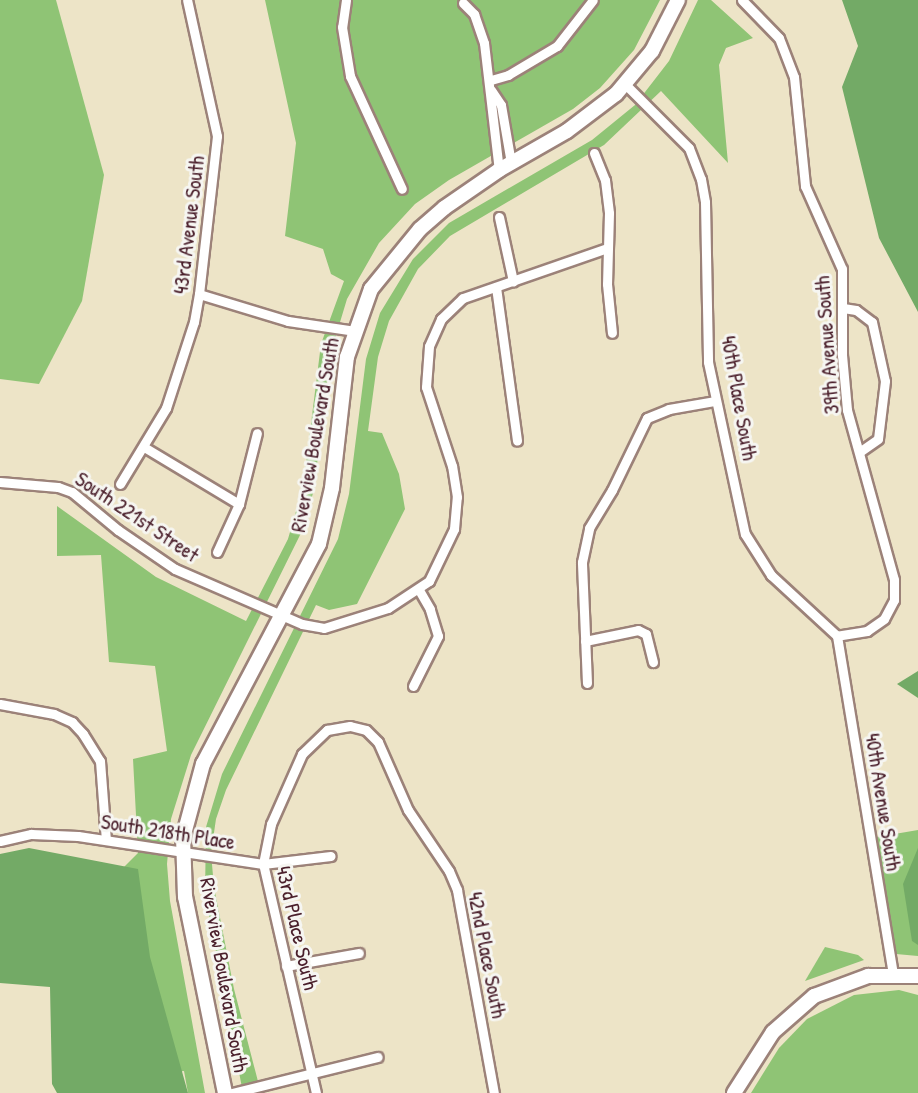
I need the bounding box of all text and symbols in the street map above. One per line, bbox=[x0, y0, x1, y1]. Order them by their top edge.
street label: 43rd Avenue South bbox=[168, 154, 210, 296]
street label: 39th Avenue South bbox=[810, 275, 844, 415]
street label: 40th Place South bbox=[716, 334, 762, 462]
street label: Riverview Boulevard South bbox=[286, 336, 344, 534]
street label: South 221st Street bbox=[70, 466, 204, 568]
street label: 40th Avenue South bbox=[860, 731, 906, 873]
street label: South 218th Place bbox=[99, 809, 237, 855]
street label: 43rd Place South bbox=[271, 864, 323, 992]
street label: Riverview Boulevard South bbox=[195, 876, 253, 1074]
street label: 42nd Place South bbox=[462, 890, 512, 1020]

